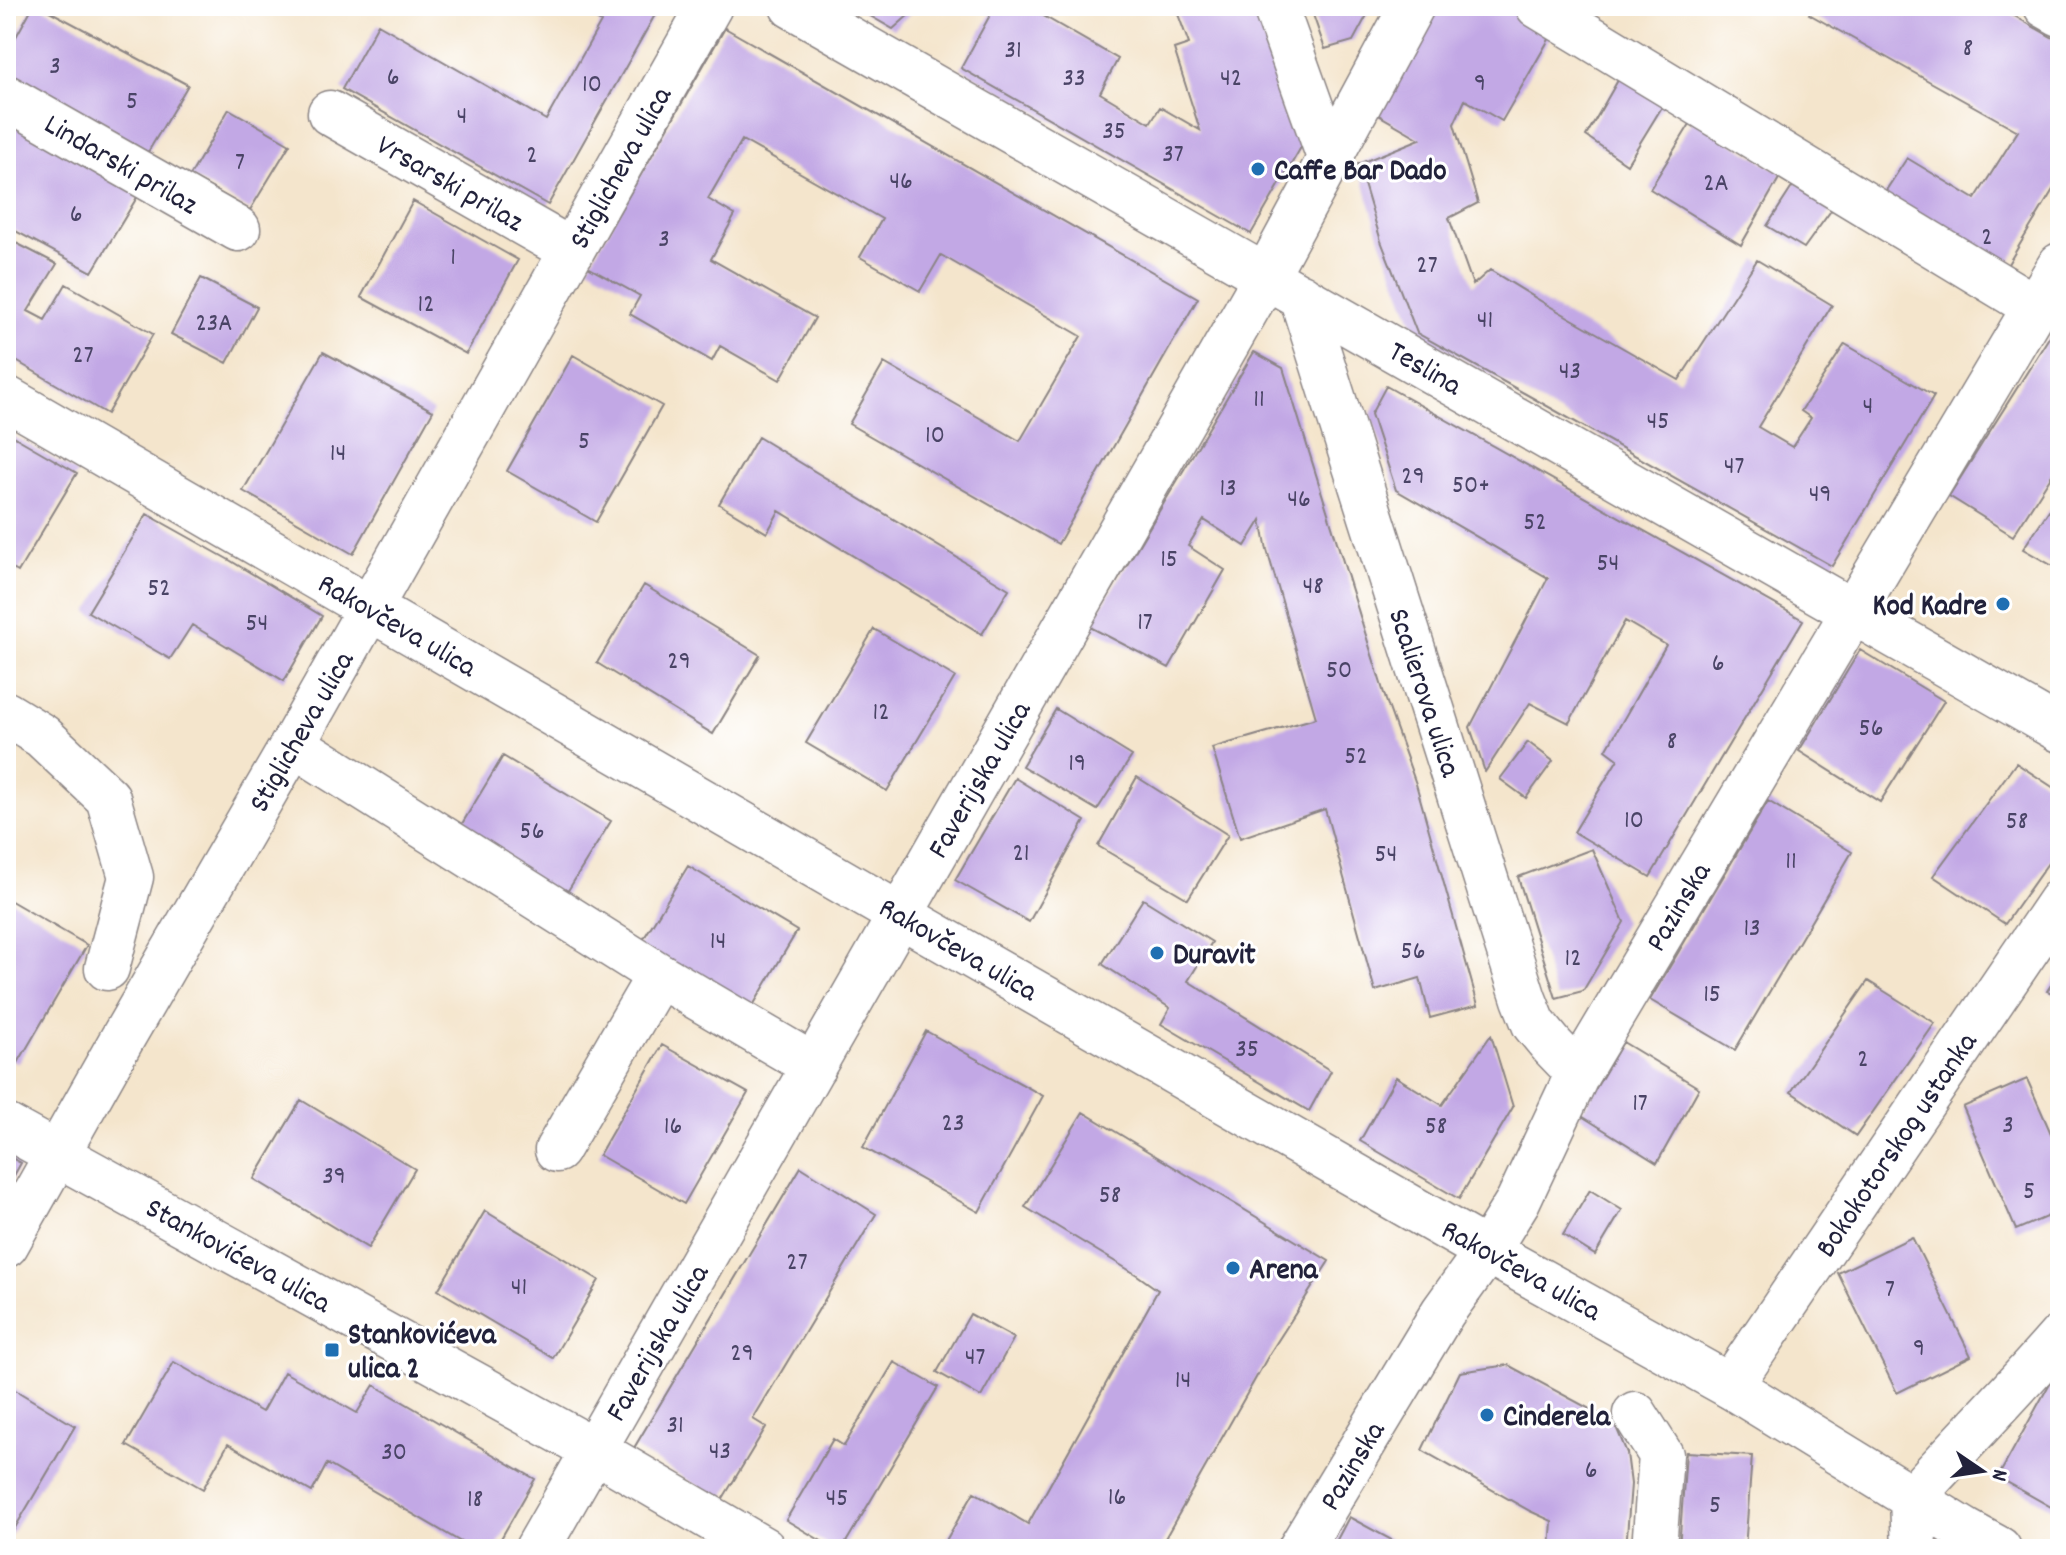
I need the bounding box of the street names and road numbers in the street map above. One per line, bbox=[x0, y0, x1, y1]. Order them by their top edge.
street label: Stiglicheva ulica bbox=[561, 79, 686, 258]
street label: Lindarski prilaz bbox=[35, 105, 205, 229]
street label: Vrsarski prilaz bbox=[367, 126, 531, 246]
street label: Teslina bbox=[1379, 333, 1469, 410]
street label: Rakovčeva ulica bbox=[308, 565, 484, 691]
street label: Scalierova ulica bbox=[1374, 604, 1469, 784]
street label: Stiglicheva ulica bbox=[240, 644, 368, 822]
street label: Faverijska ulica bbox=[919, 694, 1045, 868]
street label: Pazinska bbox=[1637, 855, 1725, 961]
street label: Rakovčeva ulica bbox=[869, 889, 1045, 1015]
street label: Bokokotorskog ustanka bbox=[1807, 1024, 1991, 1268]
street label: Stankovićeva ulica bbox=[136, 1189, 338, 1327]
street label: Rakovčeva ulica bbox=[1432, 1211, 1609, 1335]
street label: Faverijska ulica bbox=[597, 1257, 723, 1431]
street label: Pazinska bbox=[1311, 1414, 1399, 1520]

